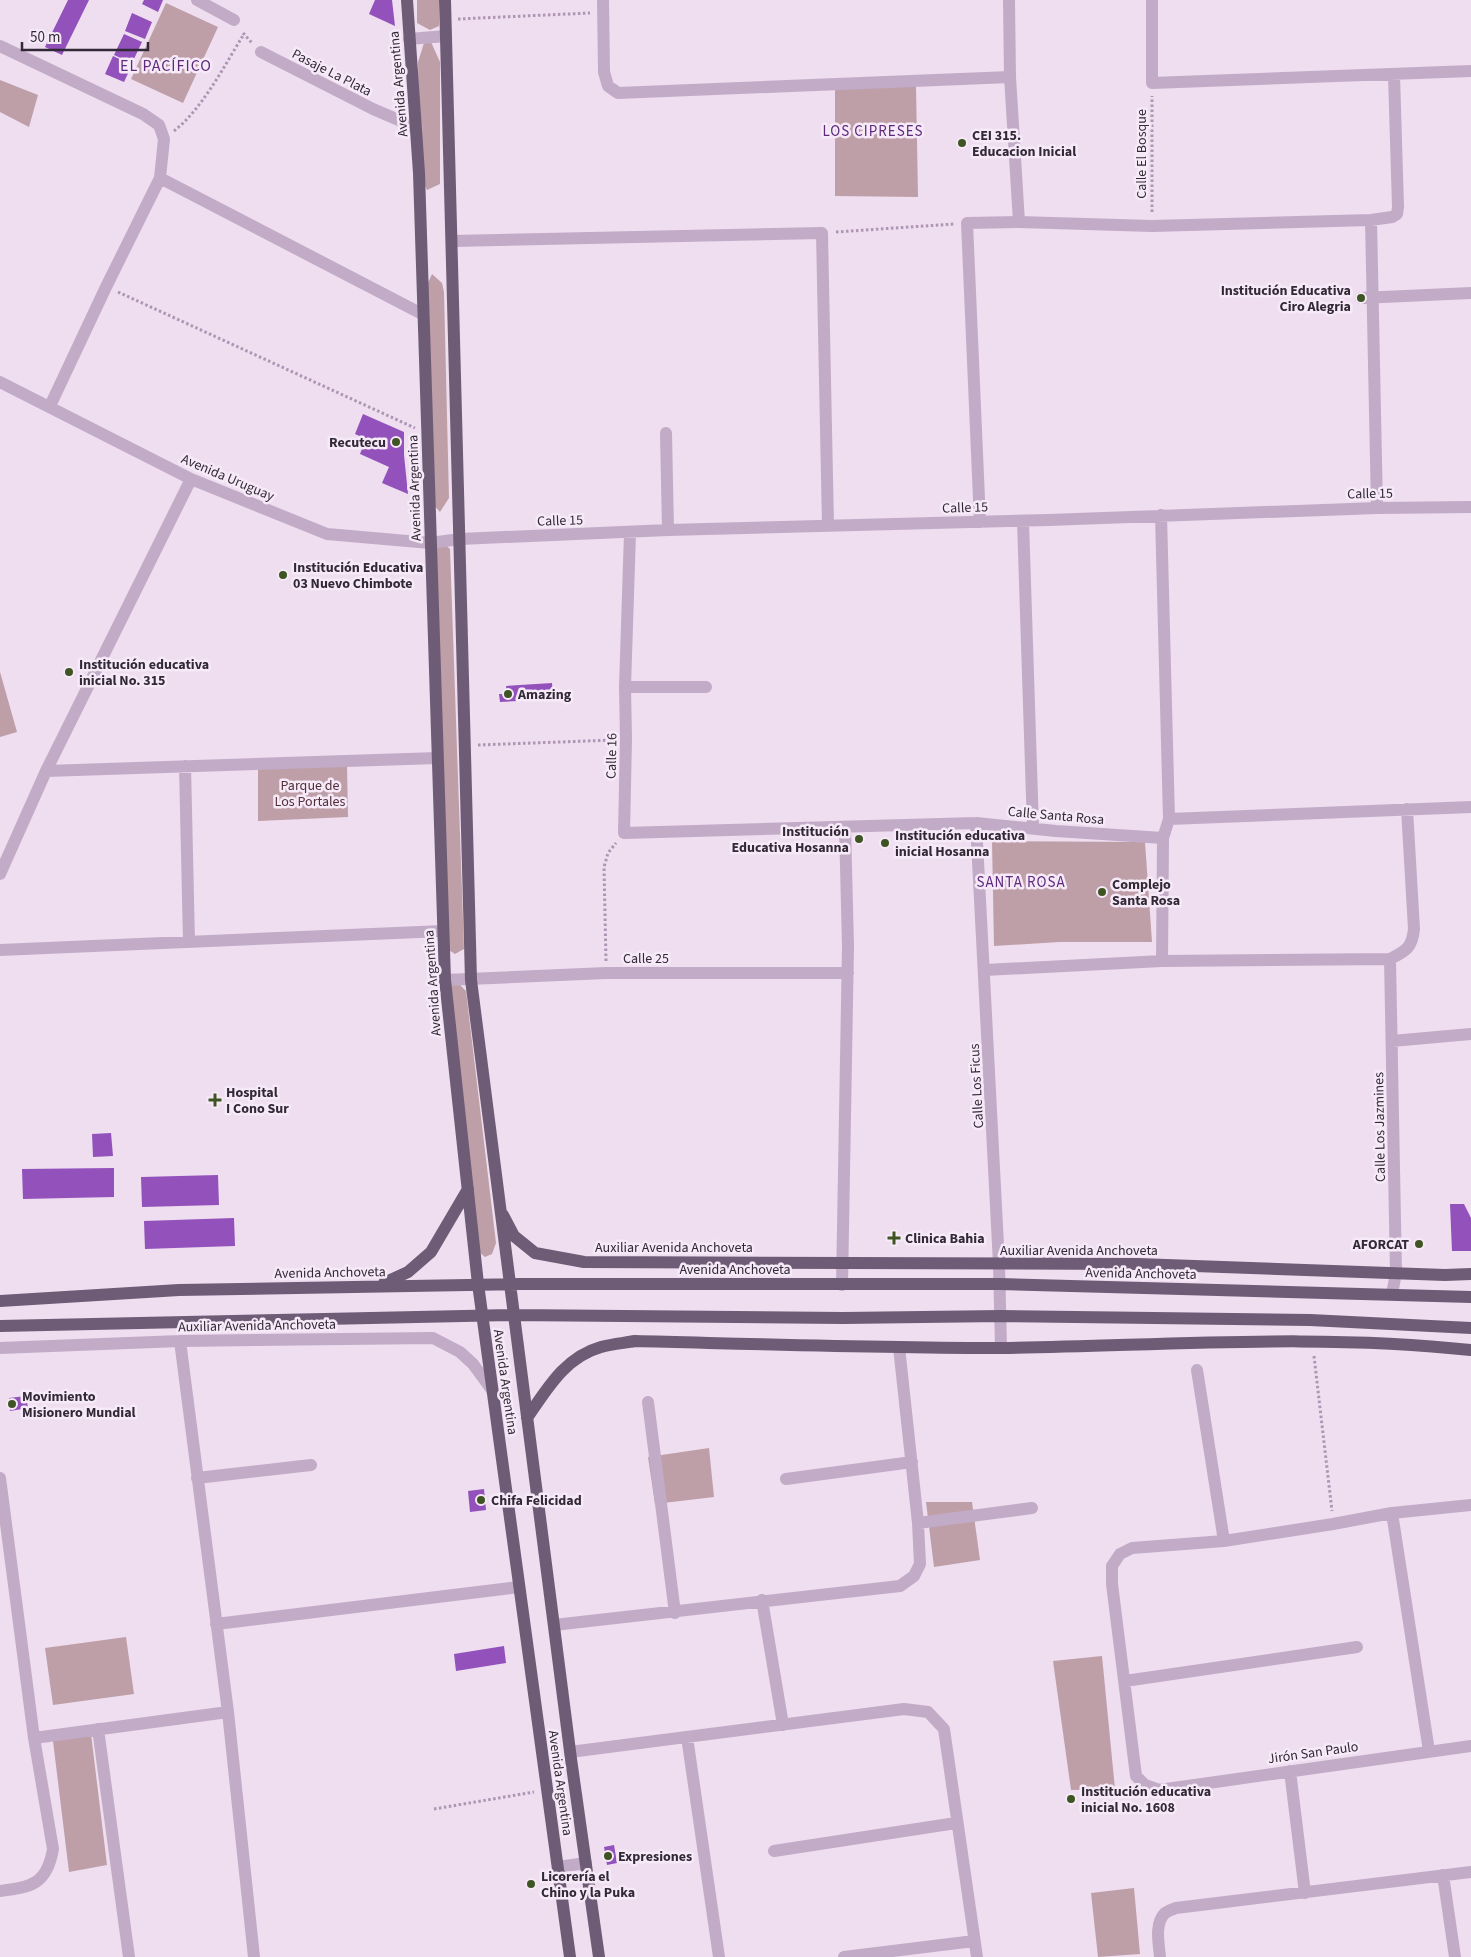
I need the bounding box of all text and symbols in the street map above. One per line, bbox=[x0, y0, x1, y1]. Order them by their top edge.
scale bar bbox=[22, 20, 149, 52]
text: 50 m bbox=[30, 27, 60, 48]
street label: Avenida Argentina bbox=[384, 30, 414, 138]
street label: Pasaje La Plata bbox=[288, 44, 375, 102]
district label: EL PACÍFICO bbox=[120, 55, 212, 77]
street label: Calle El Bosque bbox=[1132, 109, 1152, 199]
district label: LOS CIPRESES bbox=[822, 121, 924, 142]
place label: CEI 315. Educacion Inicial bbox=[972, 126, 1076, 162]
marker: CEI 315. Educacion Inicial bbox=[956, 137, 968, 149]
place label: Institución Educativa Ciro Alegria bbox=[1221, 281, 1351, 317]
marker: Institución Educativa Ciro Alegria bbox=[1355, 292, 1367, 304]
place label: Recutecu bbox=[329, 433, 386, 453]
street label: Avenida Argentina bbox=[403, 434, 427, 541]
marker: Recutecu bbox=[390, 436, 402, 448]
street label: Avenida Uruguay bbox=[178, 449, 278, 507]
street label: Calle 15 bbox=[1347, 484, 1393, 504]
street label: Calle 15 bbox=[942, 497, 988, 519]
street label: Calle 15 bbox=[537, 510, 583, 532]
place label: Institución Educativa 03 Nuevo Chimbote bbox=[293, 558, 423, 594]
marker: Institución Educativa 03 Nuevo Chimbote bbox=[277, 569, 289, 581]
place label: Institución educativa inicial No. 315 bbox=[79, 655, 209, 691]
marker: Institución educativa inicial No. 315 bbox=[63, 666, 75, 678]
place label: Amazing bbox=[517, 685, 572, 705]
marker: Amazing bbox=[502, 688, 514, 700]
street label: Calle 16 bbox=[602, 733, 622, 779]
park label: Parque de Los Portales bbox=[275, 776, 346, 812]
street label: Calle Santa Rosa bbox=[1007, 802, 1105, 830]
place label: Institución Educativa Hosanna bbox=[731, 822, 849, 858]
place label: Institución educativa inicial Hosanna bbox=[895, 826, 1025, 862]
marker: Institución Educativa Hosanna bbox=[853, 833, 865, 845]
marker: Institución educativa inicial Hosanna bbox=[879, 837, 891, 849]
district label: SANTA ROSA bbox=[976, 872, 1066, 893]
place label: Complejo Santa Rosa bbox=[1112, 875, 1180, 911]
marker: Complejo Santa Rosa bbox=[1096, 886, 1108, 898]
street label: Avenida Argentina bbox=[419, 929, 447, 1037]
street label: Calle 25 bbox=[623, 949, 669, 969]
street label: Calle Los Ficus bbox=[965, 1043, 989, 1129]
street label: Calle Los Jazmines bbox=[1369, 1072, 1391, 1182]
place label: Hospital I Cono Sur bbox=[226, 1083, 289, 1119]
marker: Hospital I Cono Sur bbox=[208, 1093, 222, 1107]
place label: Clinica Bahia bbox=[905, 1229, 985, 1249]
marker: Clinica Bahia bbox=[887, 1231, 901, 1245]
place label: AFORCAT bbox=[1352, 1235, 1409, 1255]
street label: Auxiliar Avenida Anchoveta bbox=[595, 1238, 753, 1258]
marker: AFORCAT bbox=[1413, 1238, 1425, 1250]
street label: Auxiliar Avenida Anchoveta bbox=[1000, 1241, 1158, 1261]
street label: Avenida Anchoveta bbox=[679, 1260, 791, 1280]
street label: Avenida Anchoveta bbox=[274, 1262, 386, 1284]
street label: Avenida Anchoveta bbox=[1085, 1263, 1197, 1285]
street label: Auxiliar Avenida Anchoveta bbox=[178, 1315, 336, 1337]
street label: Avenida Argentina bbox=[488, 1328, 522, 1436]
place label: Movimiento Misionero Mundial bbox=[22, 1387, 136, 1423]
marker: Movimiento Misionero Mundial bbox=[6, 1398, 18, 1410]
place label: Chifa Felicidad bbox=[491, 1491, 582, 1511]
marker: Chifa Felicidad bbox=[475, 1494, 487, 1506]
street label: Avenida Argentina bbox=[543, 1729, 577, 1837]
street label: Jirón San Paulo bbox=[1267, 1737, 1360, 1769]
place label: Institución educativa inicial No. 1608 bbox=[1081, 1782, 1211, 1818]
marker: Institución educativa inicial No. 1608 bbox=[1065, 1793, 1077, 1805]
place label: Expresiones bbox=[618, 1847, 692, 1867]
marker: Expresiones bbox=[602, 1850, 614, 1862]
place label: Licorería el Chino y la Puka bbox=[541, 1867, 635, 1903]
marker: Licorería el Chino y la Puka bbox=[525, 1878, 537, 1890]

